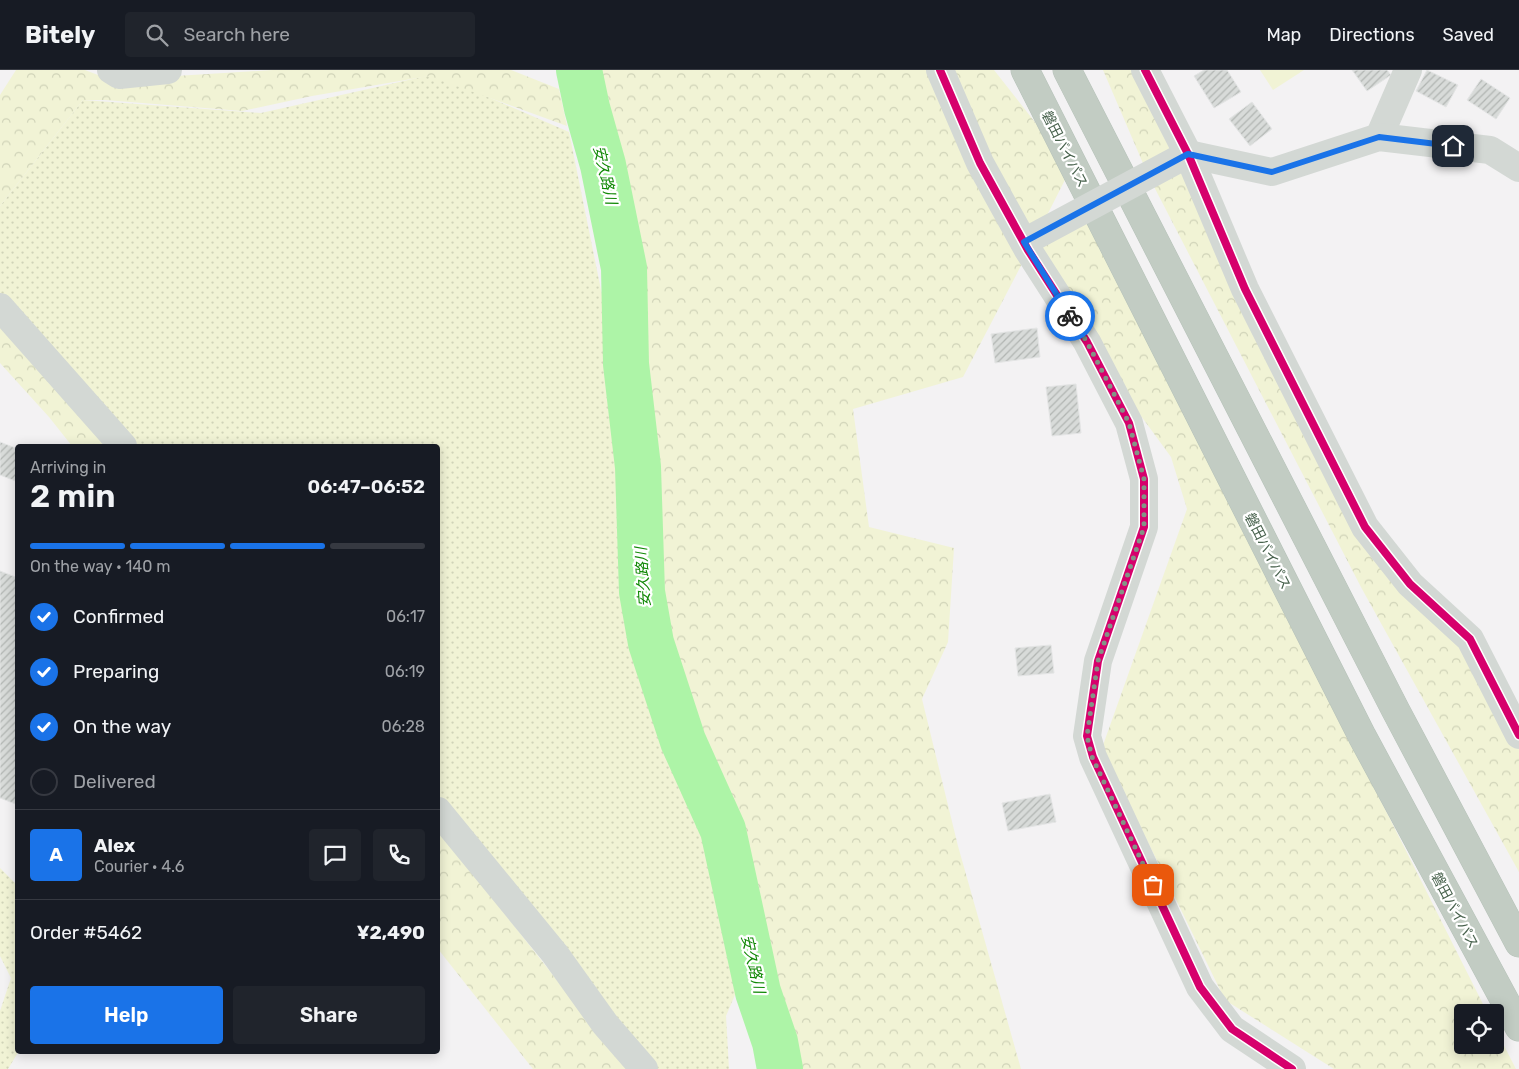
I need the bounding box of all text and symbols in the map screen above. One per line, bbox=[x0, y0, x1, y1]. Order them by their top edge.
search box bbox=[125, 12, 475, 57]
text: Bitely bbox=[25, 21, 95, 49]
icon: search bbox=[143, 21, 171, 49]
text: Search here bbox=[183, 23, 290, 46]
text: Map bbox=[1266, 24, 1301, 46]
text: Directions bbox=[1329, 24, 1415, 46]
text: Saved bbox=[1443, 24, 1494, 46]
street label: 磐田バイパス bbox=[1038, 108, 1091, 190]
pin bbox=[1432, 125, 1474, 167]
icon: home bbox=[1439, 132, 1467, 160]
water label: 安久路川 bbox=[589, 144, 621, 208]
courier bbox=[1045, 291, 1095, 341]
icon: bike bbox=[1056, 302, 1084, 330]
text: Arriving in bbox=[30, 458, 106, 477]
text: 06:47–06:52 bbox=[307, 475, 425, 498]
text: 2 min bbox=[30, 477, 115, 515]
street label: 磐田バイパス bbox=[1241, 510, 1294, 592]
water label: 安久路川 bbox=[632, 544, 654, 608]
text: On the way · 140 m bbox=[30, 557, 170, 576]
icon: check bbox=[30, 603, 58, 631]
text: Confirmed bbox=[73, 605, 164, 628]
text: 06:17 bbox=[386, 607, 425, 626]
icon: check bbox=[30, 658, 58, 686]
text: Preparing bbox=[73, 660, 159, 683]
text: 06:19 bbox=[385, 662, 425, 681]
icon: check bbox=[30, 713, 58, 741]
text: On the way bbox=[73, 715, 171, 738]
text: 06:28 bbox=[382, 717, 425, 736]
text: Delivered bbox=[73, 770, 156, 793]
button: chat bbox=[309, 829, 361, 881]
button: phone bbox=[373, 829, 425, 881]
text: Alex bbox=[94, 834, 135, 857]
text: A bbox=[49, 843, 63, 866]
text: Courier · 4.6 bbox=[94, 857, 184, 876]
pin bbox=[1132, 864, 1174, 906]
street label: 磐田バイパス bbox=[1427, 869, 1482, 951]
icon: bag bbox=[1139, 871, 1167, 899]
text: Order #5462 bbox=[30, 921, 142, 944]
text: ¥2,490 bbox=[356, 921, 425, 944]
water label: 安久路川 bbox=[737, 933, 769, 997]
button: Help bbox=[30, 986, 223, 1044]
button: Share bbox=[233, 986, 425, 1044]
map controls bbox=[1454, 1004, 1504, 1054]
button: locate bbox=[1454, 1004, 1504, 1054]

